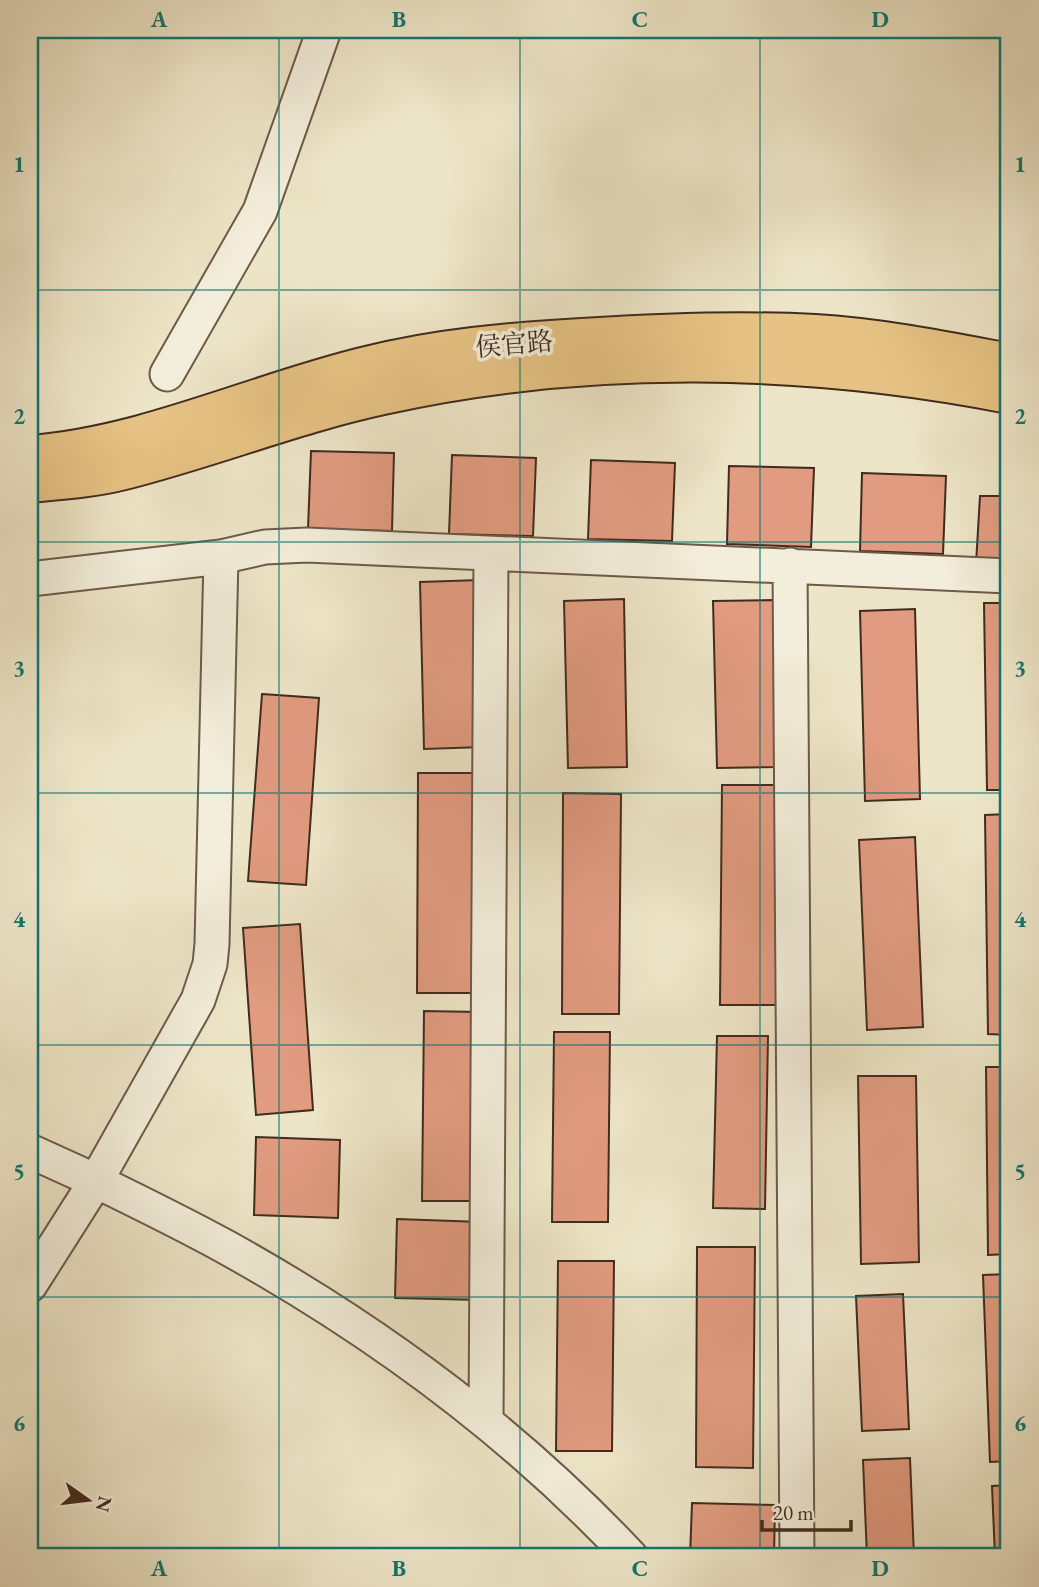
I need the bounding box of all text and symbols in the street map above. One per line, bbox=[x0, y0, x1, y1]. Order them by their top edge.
text: A bbox=[150, 4, 168, 34]
text: B bbox=[392, 4, 406, 34]
text: C bbox=[632, 4, 648, 34]
text: D bbox=[871, 4, 889, 34]
text: 1 bbox=[13, 149, 25, 179]
text: 1 bbox=[1014, 149, 1026, 179]
street label: 侯官路 bbox=[474, 324, 554, 364]
text: 2 bbox=[13, 401, 25, 431]
text: 2 bbox=[1014, 401, 1026, 431]
text: 3 bbox=[13, 653, 25, 683]
text: 3 bbox=[1014, 653, 1026, 683]
text: 4 bbox=[13, 904, 26, 934]
text: 4 bbox=[1014, 904, 1027, 934]
text: 5 bbox=[13, 1156, 25, 1186]
text: 5 bbox=[1014, 1156, 1026, 1186]
text: 6 bbox=[13, 1408, 25, 1438]
text: 6 bbox=[1014, 1408, 1026, 1438]
north arrow bbox=[52, 1464, 122, 1534]
scale bar bbox=[762, 1489, 852, 1533]
text: N bbox=[90, 1494, 118, 1515]
text: 20 m bbox=[773, 1499, 814, 1526]
text: A bbox=[150, 1553, 168, 1583]
text: B bbox=[392, 1553, 406, 1583]
text: C bbox=[632, 1553, 648, 1583]
text: D bbox=[871, 1553, 889, 1583]

